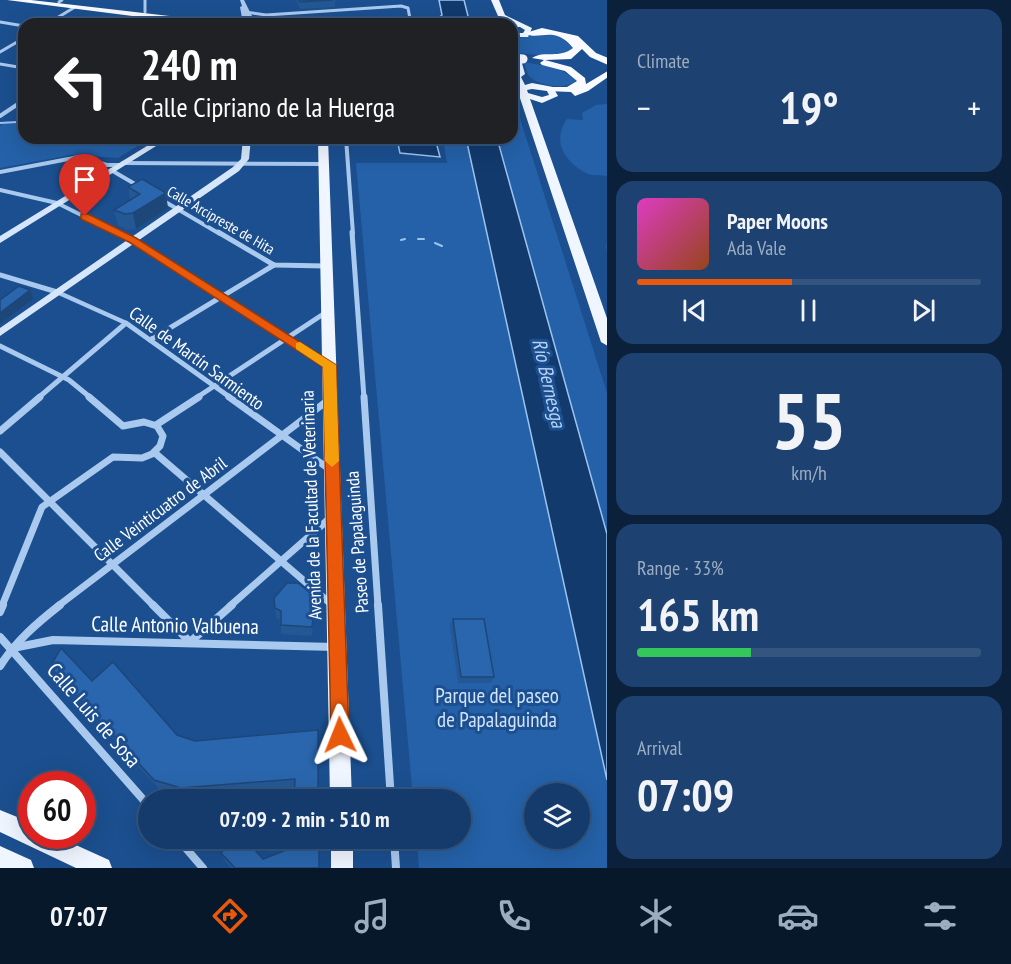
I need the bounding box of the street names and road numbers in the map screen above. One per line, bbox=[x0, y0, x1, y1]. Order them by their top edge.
street label: Calle Arcipreste de Hita bbox=[164, 182, 278, 258]
street label: Calle de Martín Sarmiento bbox=[125, 301, 269, 415]
street label: Avenida de la Facultad de Veterinaria bbox=[295, 390, 327, 620]
street label: Calle Veinticuatro de Abril bbox=[89, 451, 232, 567]
street label: Paseo de Papalaguinda bbox=[341, 470, 373, 614]
street label: Calle Antonio Valbuena bbox=[91, 610, 259, 640]
street label: Calle Luis de Sosa bbox=[41, 657, 147, 773]

